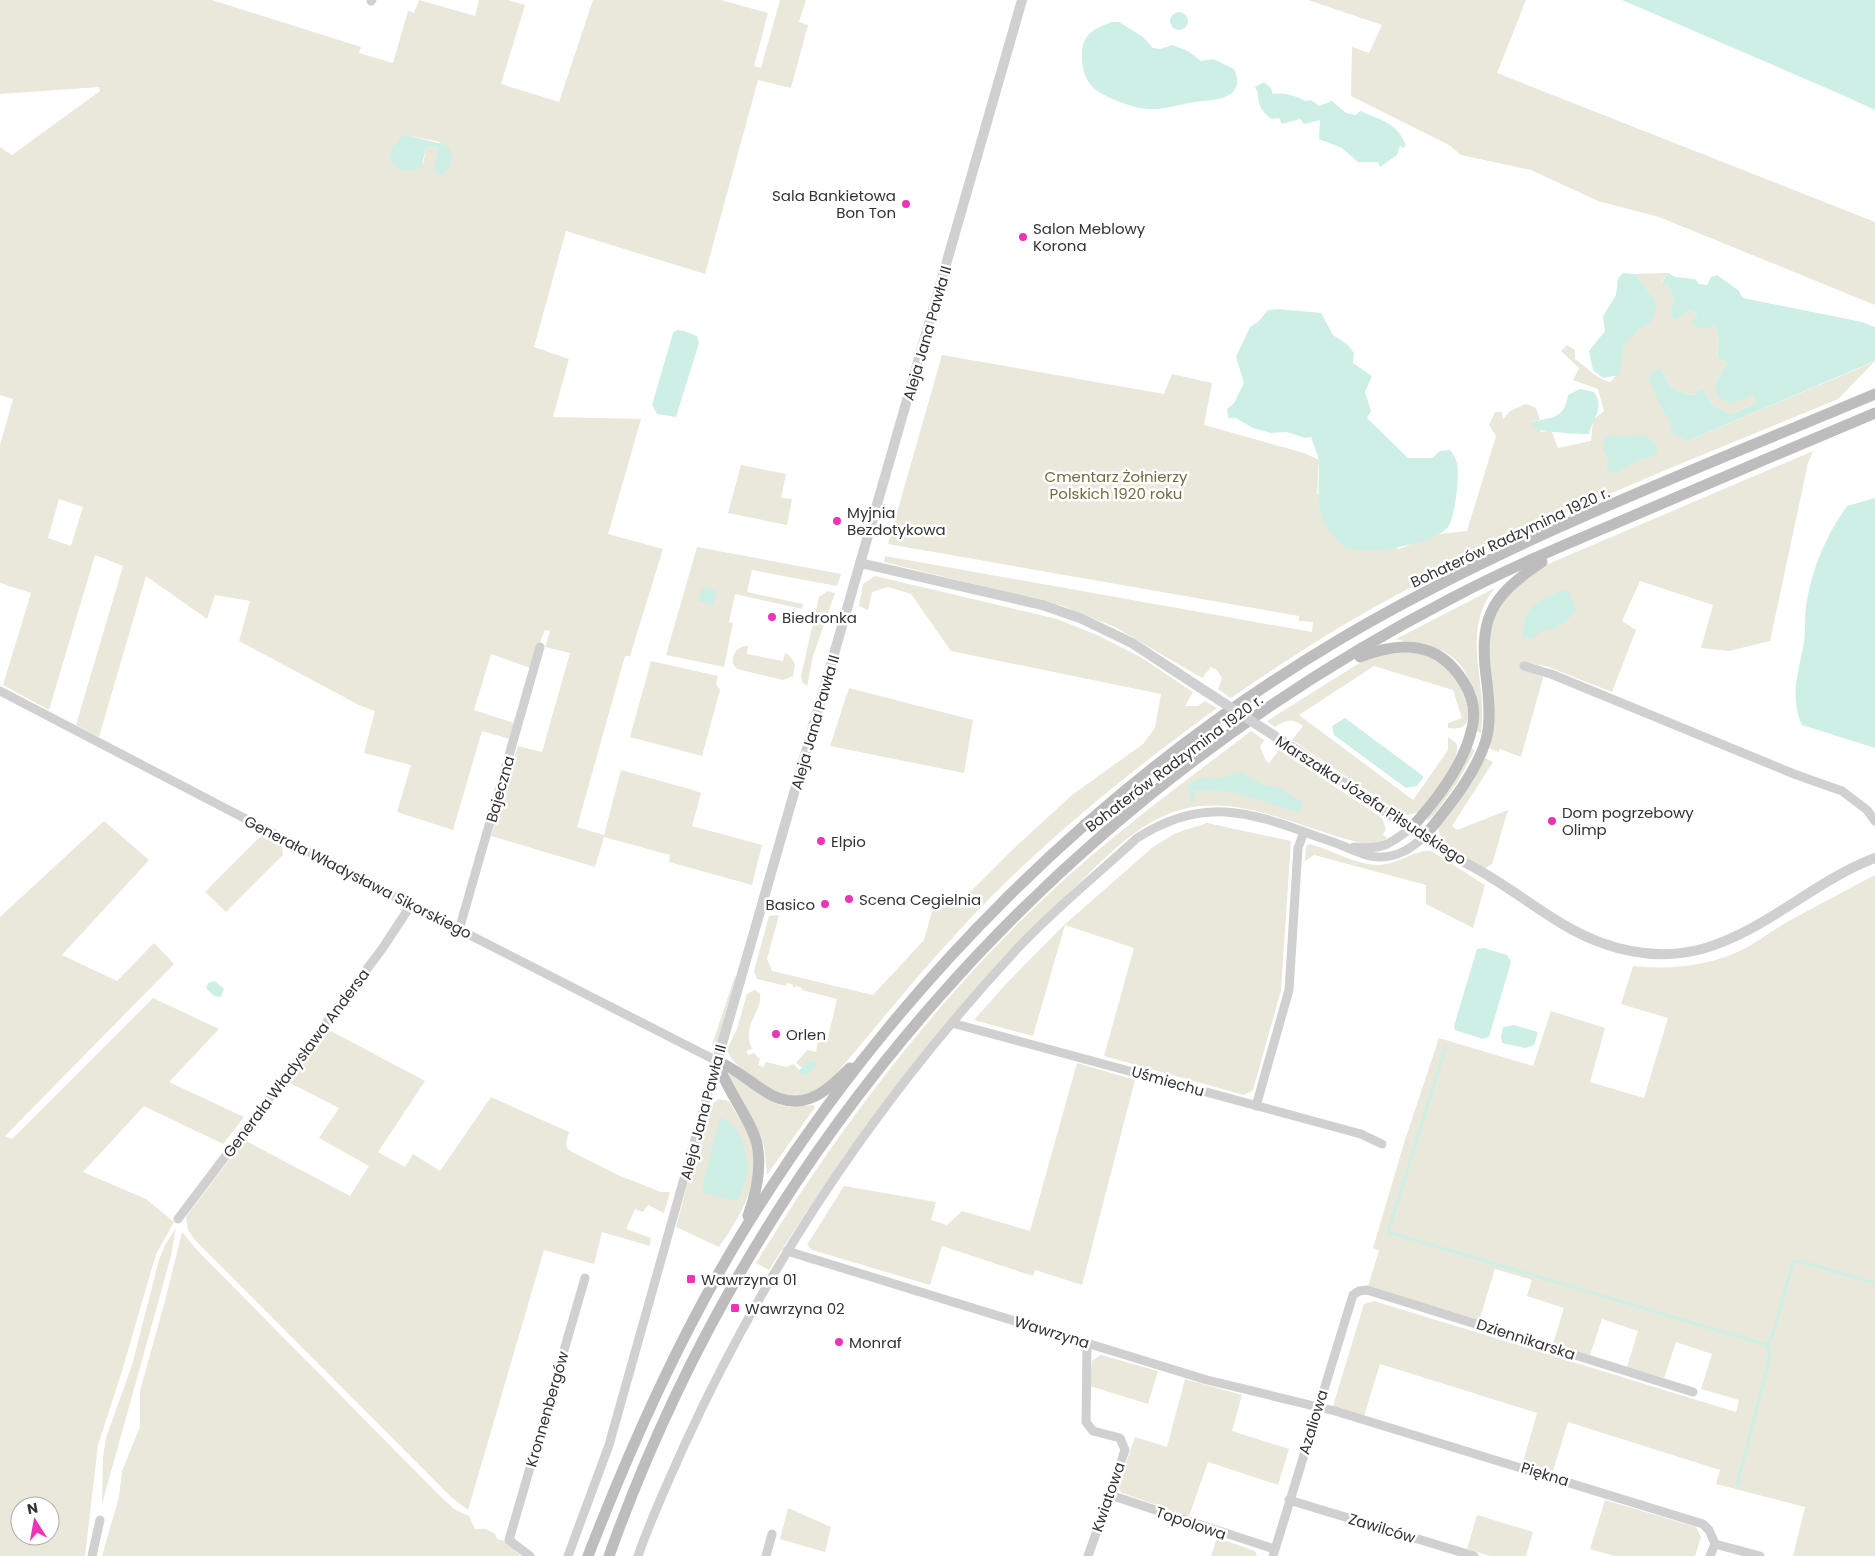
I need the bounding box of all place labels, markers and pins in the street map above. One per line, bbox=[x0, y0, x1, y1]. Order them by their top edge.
place label: Sala Bankietowa Bon Ton bbox=[772, 185, 896, 223]
marker: Sala Bankietowa Bon Ton bbox=[900, 198, 912, 210]
place label: Salon Meblowy Korona bbox=[1033, 218, 1146, 256]
marker: Salon Meblowy Korona bbox=[1017, 231, 1029, 243]
place label: Myjnia Bezdotykowa bbox=[847, 502, 946, 540]
marker: Myjnia Bezdotykowa bbox=[831, 515, 843, 527]
place label: Biedronka bbox=[782, 607, 857, 628]
marker: Biedronka bbox=[766, 611, 778, 623]
place label: Dom pogrzebowy Olimp bbox=[1562, 802, 1694, 840]
marker: Dom pogrzebowy Olimp bbox=[1546, 815, 1558, 827]
place label: Elpio bbox=[831, 831, 866, 852]
marker: Elpio bbox=[815, 835, 827, 847]
place label: Scena Cegielnia bbox=[859, 889, 981, 910]
marker: Scena Cegielnia bbox=[843, 893, 855, 905]
place label: Basico bbox=[765, 894, 815, 915]
marker: Basico bbox=[819, 898, 831, 910]
place label: Orlen bbox=[786, 1024, 826, 1045]
marker: Orlen bbox=[770, 1028, 782, 1040]
place label: Wawrzyna 01 bbox=[701, 1269, 797, 1290]
marker: Wawrzyna 01 bbox=[685, 1273, 697, 1285]
place label: Wawrzyna 02 bbox=[745, 1298, 845, 1319]
marker: Wawrzyna 02 bbox=[729, 1302, 741, 1314]
place label: Monraf bbox=[849, 1332, 902, 1353]
marker: Monraf bbox=[833, 1336, 845, 1348]

